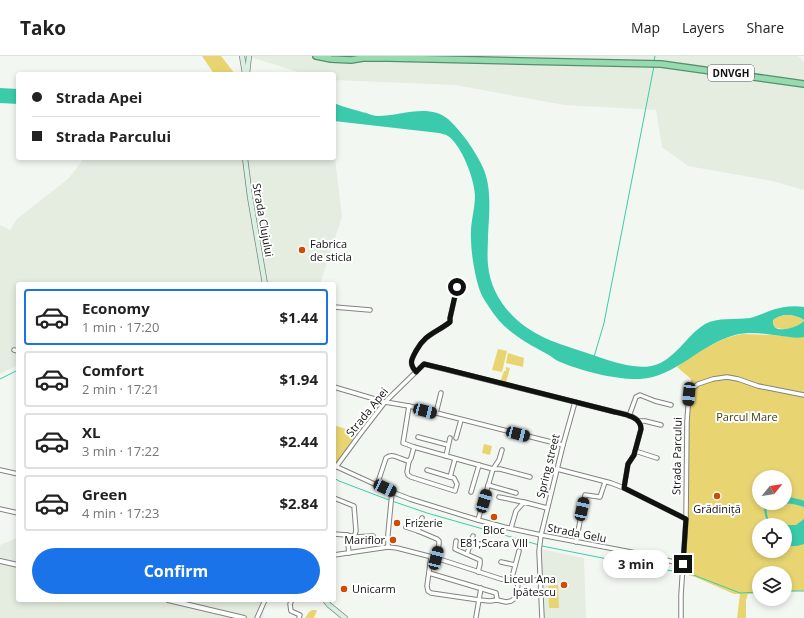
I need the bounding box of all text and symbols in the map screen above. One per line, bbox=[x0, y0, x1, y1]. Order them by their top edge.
text: Tako bbox=[20, 15, 66, 41]
text: Map bbox=[631, 18, 660, 37]
text: Layers bbox=[682, 18, 724, 37]
text: Share bbox=[746, 18, 784, 37]
road number: DNVGH bbox=[708, 65, 754, 81]
text: Strada Apei bbox=[56, 87, 142, 107]
text: Strada Parcului bbox=[56, 126, 171, 146]
street label: Strada Clujului bbox=[250, 182, 277, 258]
place label: Fabrica de sticla bbox=[310, 236, 352, 264]
marker: Fabrica de sticla bbox=[297, 245, 307, 255]
route start bbox=[448, 278, 466, 296]
text: Economy bbox=[82, 298, 150, 318]
icon: car bbox=[34, 299, 70, 335]
text: $1.44 bbox=[279, 307, 318, 327]
text: 1 min · 17:20 bbox=[82, 318, 159, 336]
text: Comfort bbox=[82, 360, 144, 380]
icon: car bbox=[34, 361, 70, 397]
text: $1.94 bbox=[279, 369, 318, 389]
text: 2 min · 17:21 bbox=[82, 380, 159, 398]
car bbox=[682, 382, 696, 406]
street label: Strada Apei bbox=[342, 384, 391, 439]
car bbox=[412, 402, 438, 420]
park label: Parcul Mare bbox=[716, 409, 778, 424]
street label: Strada Parcului bbox=[668, 417, 685, 495]
text: XL bbox=[82, 422, 100, 442]
icon: car bbox=[34, 423, 70, 459]
car bbox=[505, 425, 531, 443]
text: $2.44 bbox=[279, 431, 318, 451]
street label: Spring street bbox=[532, 432, 563, 499]
text: 3 min · 17:22 bbox=[82, 442, 159, 460]
north arrow bbox=[752, 470, 792, 510]
map controls bbox=[752, 470, 792, 606]
car bbox=[372, 477, 398, 499]
text: Green bbox=[82, 484, 127, 504]
icon: car bbox=[34, 485, 70, 521]
car bbox=[475, 488, 493, 514]
marker: Grădiniță bbox=[712, 491, 722, 501]
text: $2.84 bbox=[279, 493, 318, 513]
car bbox=[574, 496, 590, 522]
place label: Grădiniță bbox=[693, 501, 741, 516]
text: 4 min · 17:23 bbox=[82, 504, 159, 522]
marker: Bloc E81;Scara VIII bbox=[489, 512, 499, 522]
place label: Frizerie bbox=[405, 515, 443, 530]
marker: Frizerie bbox=[392, 518, 402, 528]
button: locate bbox=[752, 518, 792, 558]
street label: Strada Gelu bbox=[546, 519, 608, 546]
place label: Bloc E81;Scara VIII bbox=[460, 522, 528, 550]
place label: Mariflor bbox=[344, 532, 385, 547]
marker: Mariflor bbox=[388, 535, 398, 545]
car bbox=[427, 545, 445, 571]
button: Confirm bbox=[32, 548, 320, 594]
callout: 3 min bbox=[603, 550, 669, 578]
text: 3 min bbox=[618, 555, 654, 573]
route end bbox=[674, 555, 692, 573]
button: layers bbox=[752, 566, 792, 606]
place label: Liceul Ana Ipătescu bbox=[504, 571, 556, 599]
marker: Liceul Ana Ipătescu bbox=[559, 580, 569, 590]
place label: Unicarm bbox=[352, 581, 396, 596]
marker: Unicarm bbox=[339, 584, 349, 594]

